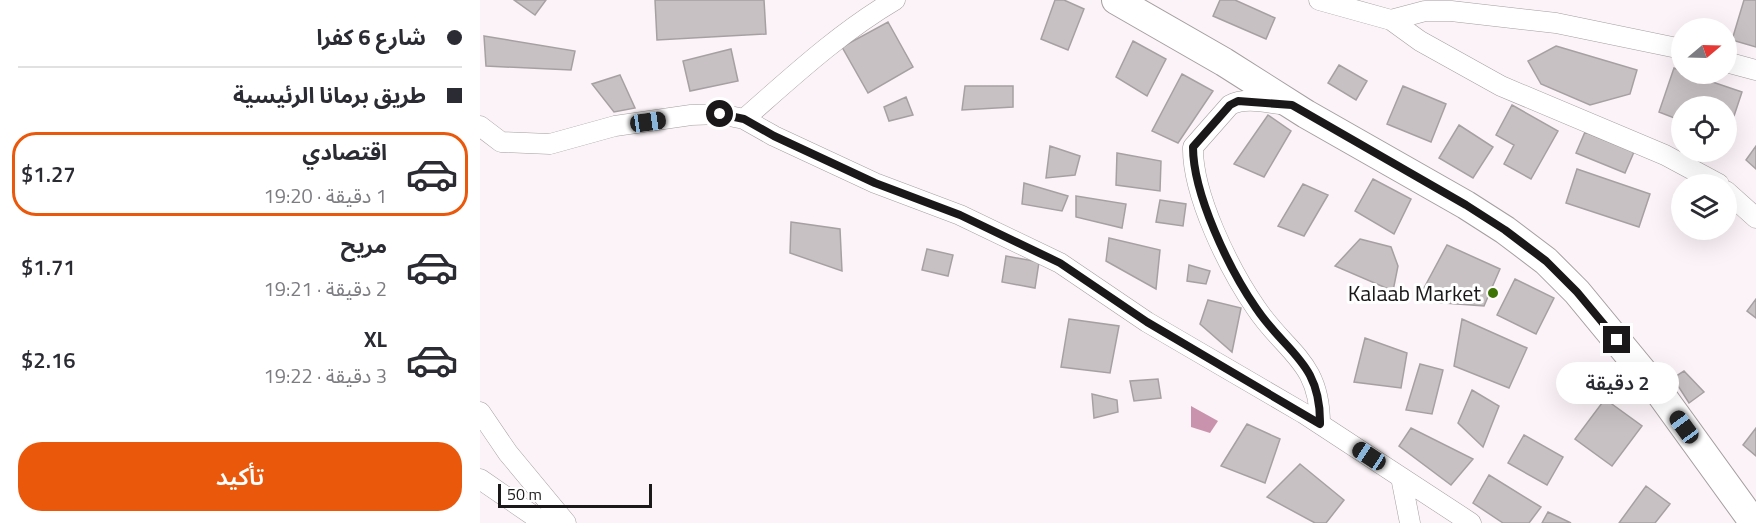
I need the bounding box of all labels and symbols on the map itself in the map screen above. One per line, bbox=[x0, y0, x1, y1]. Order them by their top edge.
north arrow bbox=[1671, 18, 1737, 84]
route start bbox=[706, 100, 733, 127]
car bbox=[629, 111, 667, 133]
place label: Kalaab Market bbox=[1348, 276, 1481, 310]
marker: Kalaab Market bbox=[1486, 286, 1500, 300]
route end bbox=[1603, 326, 1630, 353]
callout: 2 دقيقة bbox=[1556, 361, 1678, 403]
car bbox=[1666, 407, 1702, 447]
car bbox=[1349, 439, 1389, 473]
scale bar bbox=[498, 481, 652, 508]

